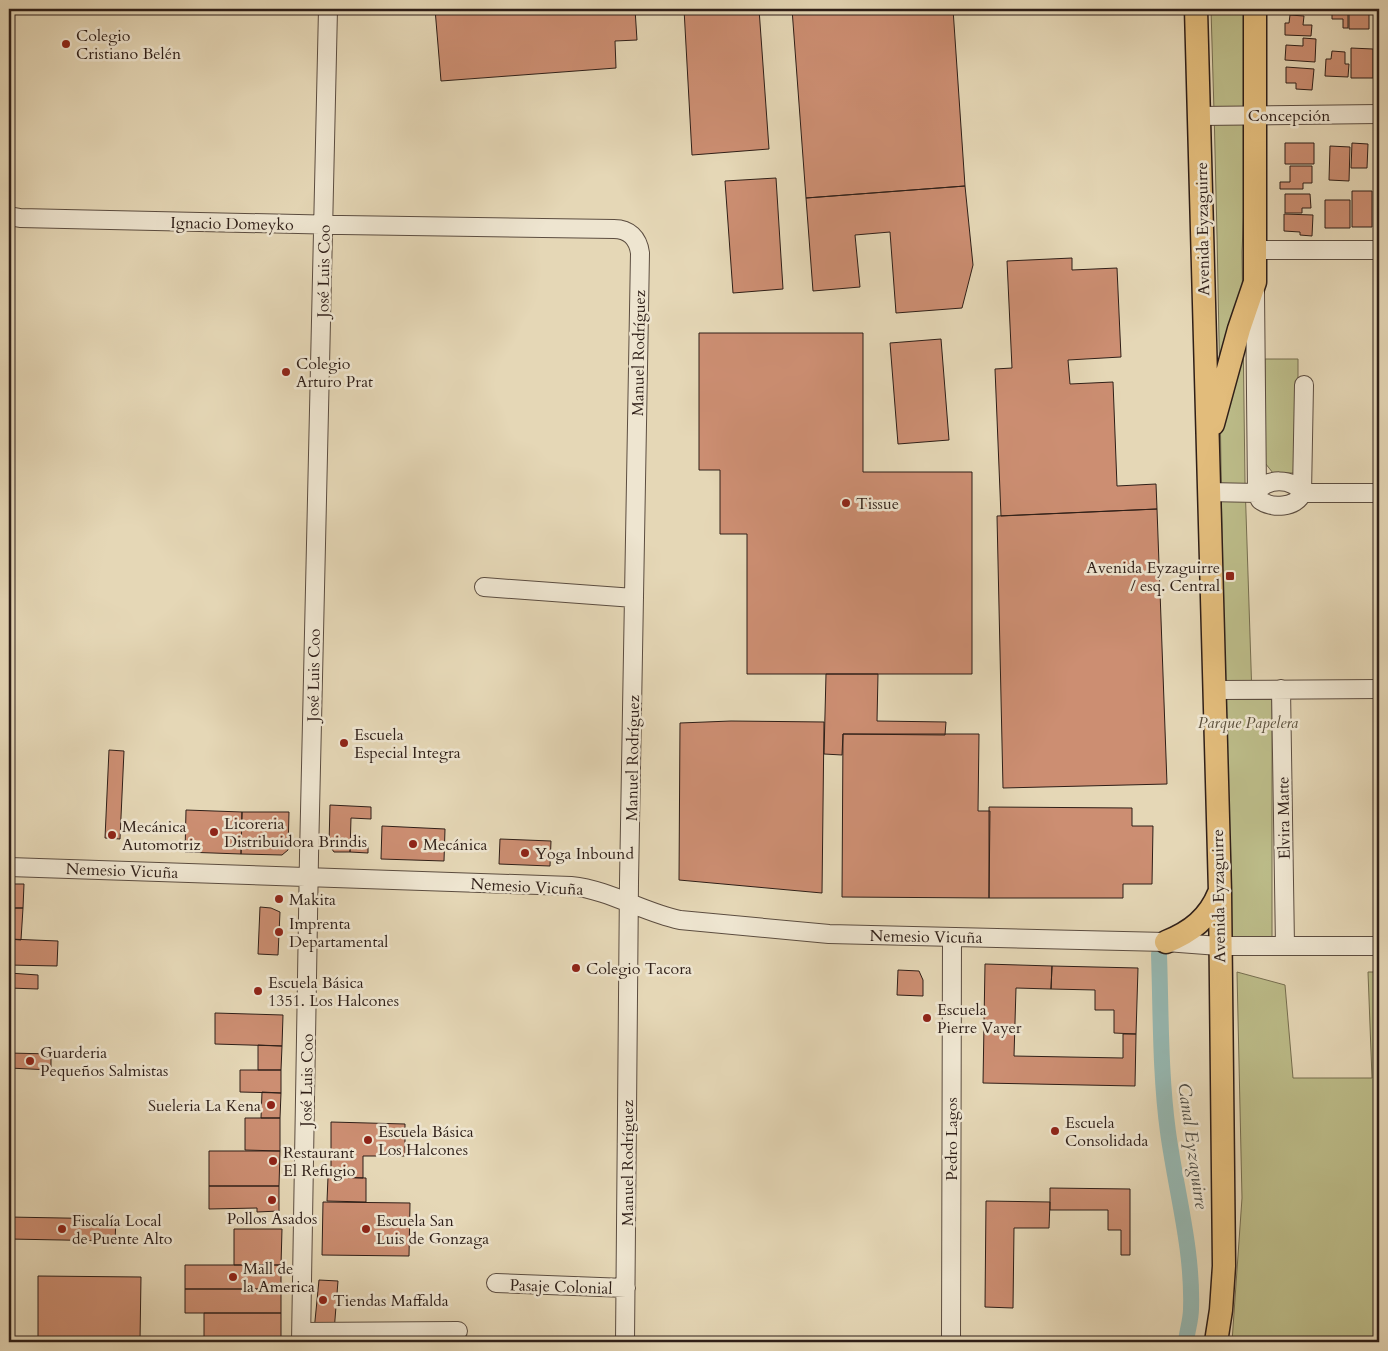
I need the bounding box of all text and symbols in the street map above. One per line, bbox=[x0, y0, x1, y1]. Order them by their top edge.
place label: Colegio Cristiano Belén bbox=[76, 25, 181, 65]
marker: Colegio Cristiano Belén bbox=[60, 38, 72, 50]
street label: Concepción bbox=[1248, 105, 1330, 127]
street label: Avenida Eyzaguirre bbox=[1191, 162, 1215, 296]
street label: Ignacio Domeyko bbox=[170, 212, 294, 236]
street label: José Luis Coo bbox=[312, 224, 336, 320]
street label: Manuel Rodríguez bbox=[627, 290, 651, 416]
place label: Colegio Arturo Prat bbox=[296, 353, 373, 393]
marker: Colegio Arturo Prat bbox=[280, 366, 292, 378]
place label: Tissue bbox=[856, 493, 899, 515]
marker: Tissue bbox=[840, 497, 852, 509]
place label: Avenida Eyzaguirre / esq. Central bbox=[1086, 557, 1220, 597]
marker: Avenida Eyzaguirre / esq. Central bbox=[1224, 570, 1236, 582]
street label: José Luis Coo bbox=[302, 628, 326, 724]
street label: Manuel Rodríguez bbox=[621, 695, 645, 821]
park label: Parque Papelera bbox=[1198, 712, 1298, 734]
place label: Escuela Especial Integra bbox=[354, 724, 461, 764]
marker: Escuela Especial Integra bbox=[338, 737, 350, 749]
street label: Elvira Matte bbox=[1272, 776, 1296, 860]
place label: Licoreria Distribuidora Brindis bbox=[224, 813, 367, 853]
place label: Mecánica Automotriz bbox=[122, 816, 201, 856]
marker: Licoreria Distribuidora Brindis bbox=[208, 826, 220, 838]
marker: Mecánica Automotriz bbox=[106, 829, 118, 841]
street label: Avenida Eyzaguirre bbox=[1207, 829, 1231, 963]
place label: Mecánica bbox=[423, 834, 487, 856]
marker: Mecánica bbox=[407, 838, 419, 850]
place label: Yoga Inbound bbox=[535, 843, 634, 865]
marker: Yoga Inbound bbox=[519, 847, 531, 859]
street label: Nemesio Vicuña bbox=[65, 858, 179, 884]
street label: Nemesio Vicuña bbox=[470, 873, 584, 901]
place label: Makita bbox=[289, 889, 336, 911]
marker: Makita bbox=[273, 893, 285, 905]
place label: Imprenta Departamental bbox=[289, 913, 388, 953]
street label: Nemesio Vicuña bbox=[869, 925, 983, 949]
marker: Imprenta Departamental bbox=[273, 926, 285, 938]
place label: Colegio Tacora bbox=[586, 958, 692, 980]
marker: Colegio Tacora bbox=[570, 962, 582, 974]
place label: Escuela Básica 1351. Los Halcones bbox=[268, 972, 399, 1012]
marker: Escuela Básica 1351. Los Halcones bbox=[252, 985, 264, 997]
place label: Escuela Pierre Vayer bbox=[937, 999, 1022, 1039]
marker: Escuela Pierre Vayer bbox=[921, 1012, 933, 1024]
street label: José Luis Coo bbox=[295, 1033, 319, 1129]
place label: Guarderia Pequeños Salmistas bbox=[40, 1042, 168, 1082]
marker: Guarderia Pequeños Salmistas bbox=[24, 1055, 36, 1067]
water label: Canal Eyzaguirre bbox=[1171, 1082, 1214, 1212]
place label: Sueleria La Kena bbox=[148, 1095, 261, 1117]
street label: Pedro Lagos bbox=[941, 1097, 963, 1181]
marker: Sueleria La Kena bbox=[265, 1099, 277, 1111]
street label: Manuel Rodríguez bbox=[617, 1100, 639, 1226]
place label: Escuela Consolidada bbox=[1065, 1112, 1148, 1152]
place label: Escuela Básica Los Halcones bbox=[378, 1121, 474, 1161]
marker: Escuela Consolidada bbox=[1049, 1125, 1061, 1137]
marker: Escuela Básica Los Halcones bbox=[362, 1134, 374, 1146]
place label: Restaurant El Refugio bbox=[283, 1142, 356, 1182]
marker: Restaurant El Refugio bbox=[267, 1155, 279, 1167]
marker: Pollos Asados bbox=[266, 1194, 278, 1206]
place label: Pollos Asados bbox=[227, 1208, 317, 1230]
place label: Fiscalía Local de Puente Alto bbox=[72, 1210, 173, 1250]
place label: Escuela San Luis de Gonzaga bbox=[376, 1210, 489, 1250]
marker: Fiscalía Local de Puente Alto bbox=[56, 1223, 68, 1235]
marker: Escuela San Luis de Gonzaga bbox=[360, 1223, 372, 1235]
place label: Mall de la America bbox=[243, 1258, 315, 1298]
marker: Mall de la America bbox=[227, 1271, 239, 1283]
street label: Pasaje Colonial bbox=[509, 1274, 613, 1300]
place label: Tiendas Maffalda bbox=[333, 1290, 449, 1312]
marker: Tiendas Maffalda bbox=[317, 1294, 329, 1306]

